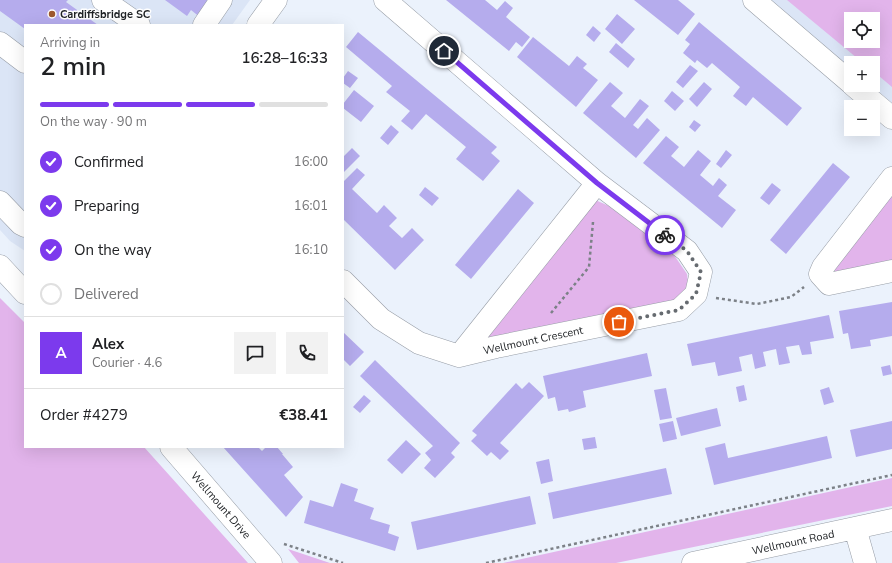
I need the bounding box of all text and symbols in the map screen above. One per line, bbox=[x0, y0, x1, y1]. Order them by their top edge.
place label: Cardiffsbridge SC bbox=[60, 7, 151, 22]
marker: Cardiffsbridge SC bbox=[47, 9, 57, 19]
map controls bbox=[844, 12, 880, 136]
button: locate bbox=[844, 12, 880, 48]
text: Arriving in bbox=[40, 34, 100, 52]
pin bbox=[427, 34, 461, 68]
icon: home bbox=[433, 40, 455, 62]
text: 16:28–16:33 bbox=[241, 48, 328, 68]
text: 2 min bbox=[40, 49, 106, 84]
button: + bbox=[844, 56, 880, 92]
button: − bbox=[844, 100, 880, 136]
text: On the way · 90 m bbox=[40, 113, 147, 131]
icon: check bbox=[40, 151, 62, 173]
text: Confirmed bbox=[74, 152, 144, 172]
text: 16:00 bbox=[294, 153, 328, 171]
icon: check bbox=[40, 195, 62, 217]
text: Preparing bbox=[74, 196, 139, 216]
text: 16:01 bbox=[294, 197, 328, 215]
courier bbox=[645, 215, 685, 255]
icon: bike bbox=[654, 224, 676, 246]
icon: check bbox=[40, 239, 62, 261]
text: On the way bbox=[74, 240, 152, 260]
text: 16:10 bbox=[294, 241, 328, 259]
text: Delivered bbox=[74, 284, 139, 304]
pin bbox=[602, 305, 636, 339]
icon: bag bbox=[608, 311, 630, 333]
street label: Wellmount Crescent bbox=[482, 323, 585, 358]
button: chat bbox=[234, 332, 276, 374]
button: phone bbox=[286, 332, 328, 374]
text: Alex bbox=[92, 334, 124, 354]
text: A bbox=[55, 343, 67, 363]
text: Courier · 4.6 bbox=[92, 354, 162, 372]
text: Order #4279 bbox=[40, 405, 128, 425]
text: €38.41 bbox=[279, 405, 328, 425]
street label: Wellmount Drive bbox=[187, 469, 254, 542]
street label: Wellmount Road bbox=[750, 526, 836, 559]

